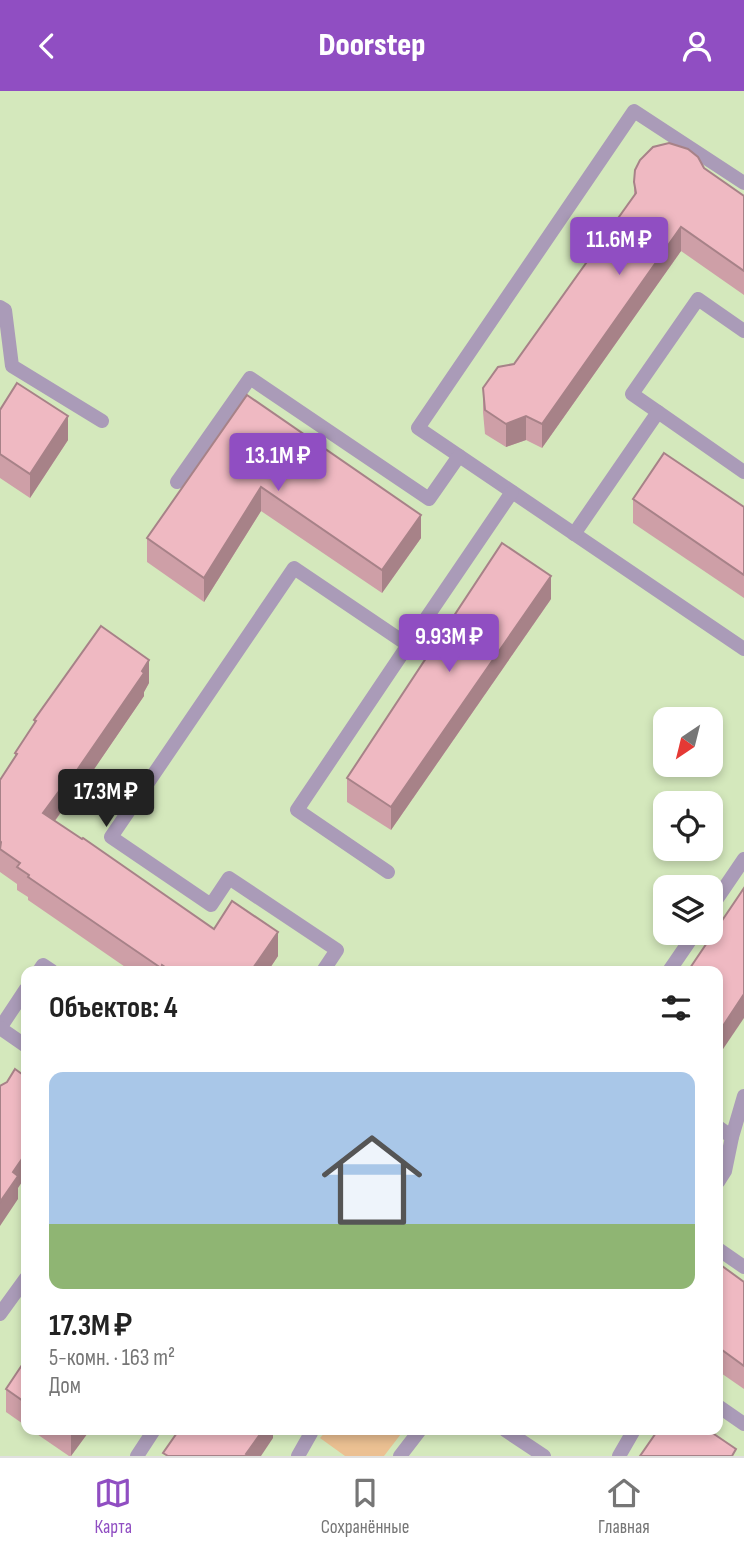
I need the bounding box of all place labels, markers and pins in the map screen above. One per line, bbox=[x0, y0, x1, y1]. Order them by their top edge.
pin: 11.6M ₽ bbox=[554, 218, 684, 277]
pin: 13.1M ₽ bbox=[213, 433, 343, 493]
pin: 9.93M ₽ bbox=[384, 615, 514, 674]
pin: 17.3M ₽ bbox=[41, 769, 171, 829]

